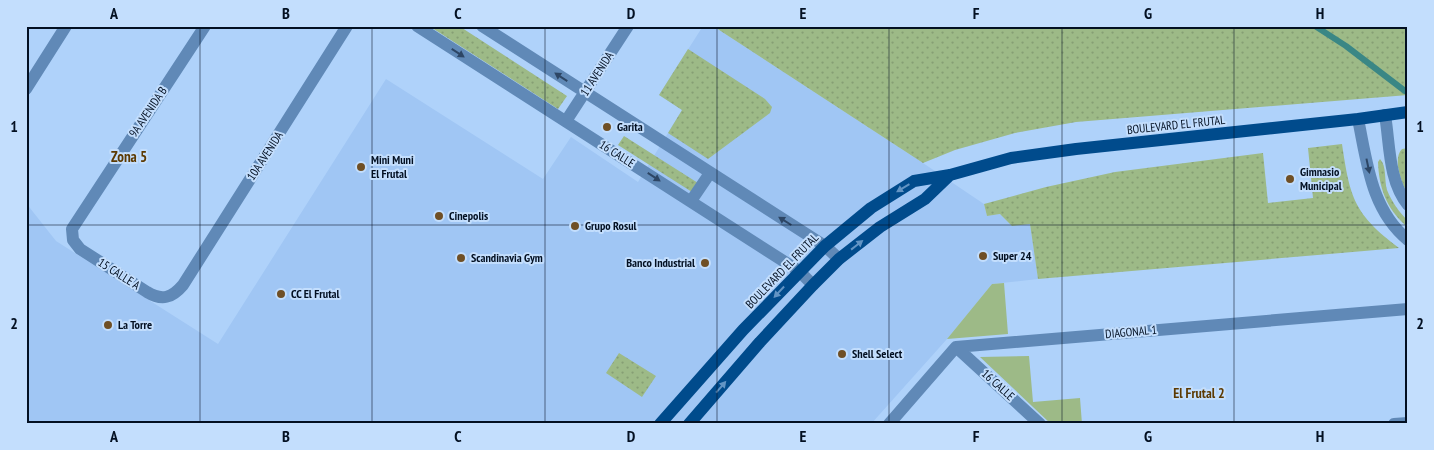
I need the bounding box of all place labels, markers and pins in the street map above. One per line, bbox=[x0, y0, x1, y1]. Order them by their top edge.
place label: Garita bbox=[617, 119, 643, 134]
marker: Garita bbox=[601, 121, 613, 133]
place label: Mini Muni El Frutal bbox=[371, 152, 414, 181]
marker: Mini Muni El Frutal bbox=[355, 161, 367, 173]
place label: Gimnasio Municipal bbox=[1300, 164, 1342, 193]
marker: Gimnasio Municipal bbox=[1284, 173, 1296, 185]
place label: Cinepolis bbox=[449, 208, 488, 223]
marker: Cinepolis bbox=[433, 210, 445, 222]
place label: Grupo Rosul bbox=[585, 218, 637, 233]
marker: Grupo Rosul bbox=[569, 220, 581, 232]
place label: Super 24 bbox=[993, 248, 1032, 263]
place label: Scandinavia Gym bbox=[471, 250, 543, 265]
marker: Super 24 bbox=[977, 250, 989, 262]
marker: Scandinavia Gym bbox=[455, 252, 467, 264]
place label: Banco Industrial bbox=[626, 255, 695, 270]
marker: Banco Industrial bbox=[699, 257, 711, 269]
place label: CC El Frutal bbox=[291, 286, 340, 301]
marker: CC El Frutal bbox=[275, 288, 287, 300]
place label: La Torre bbox=[118, 317, 152, 332]
marker: La Torre bbox=[102, 319, 114, 331]
place label: Shell Select bbox=[852, 346, 903, 361]
marker: Shell Select bbox=[836, 348, 848, 360]

